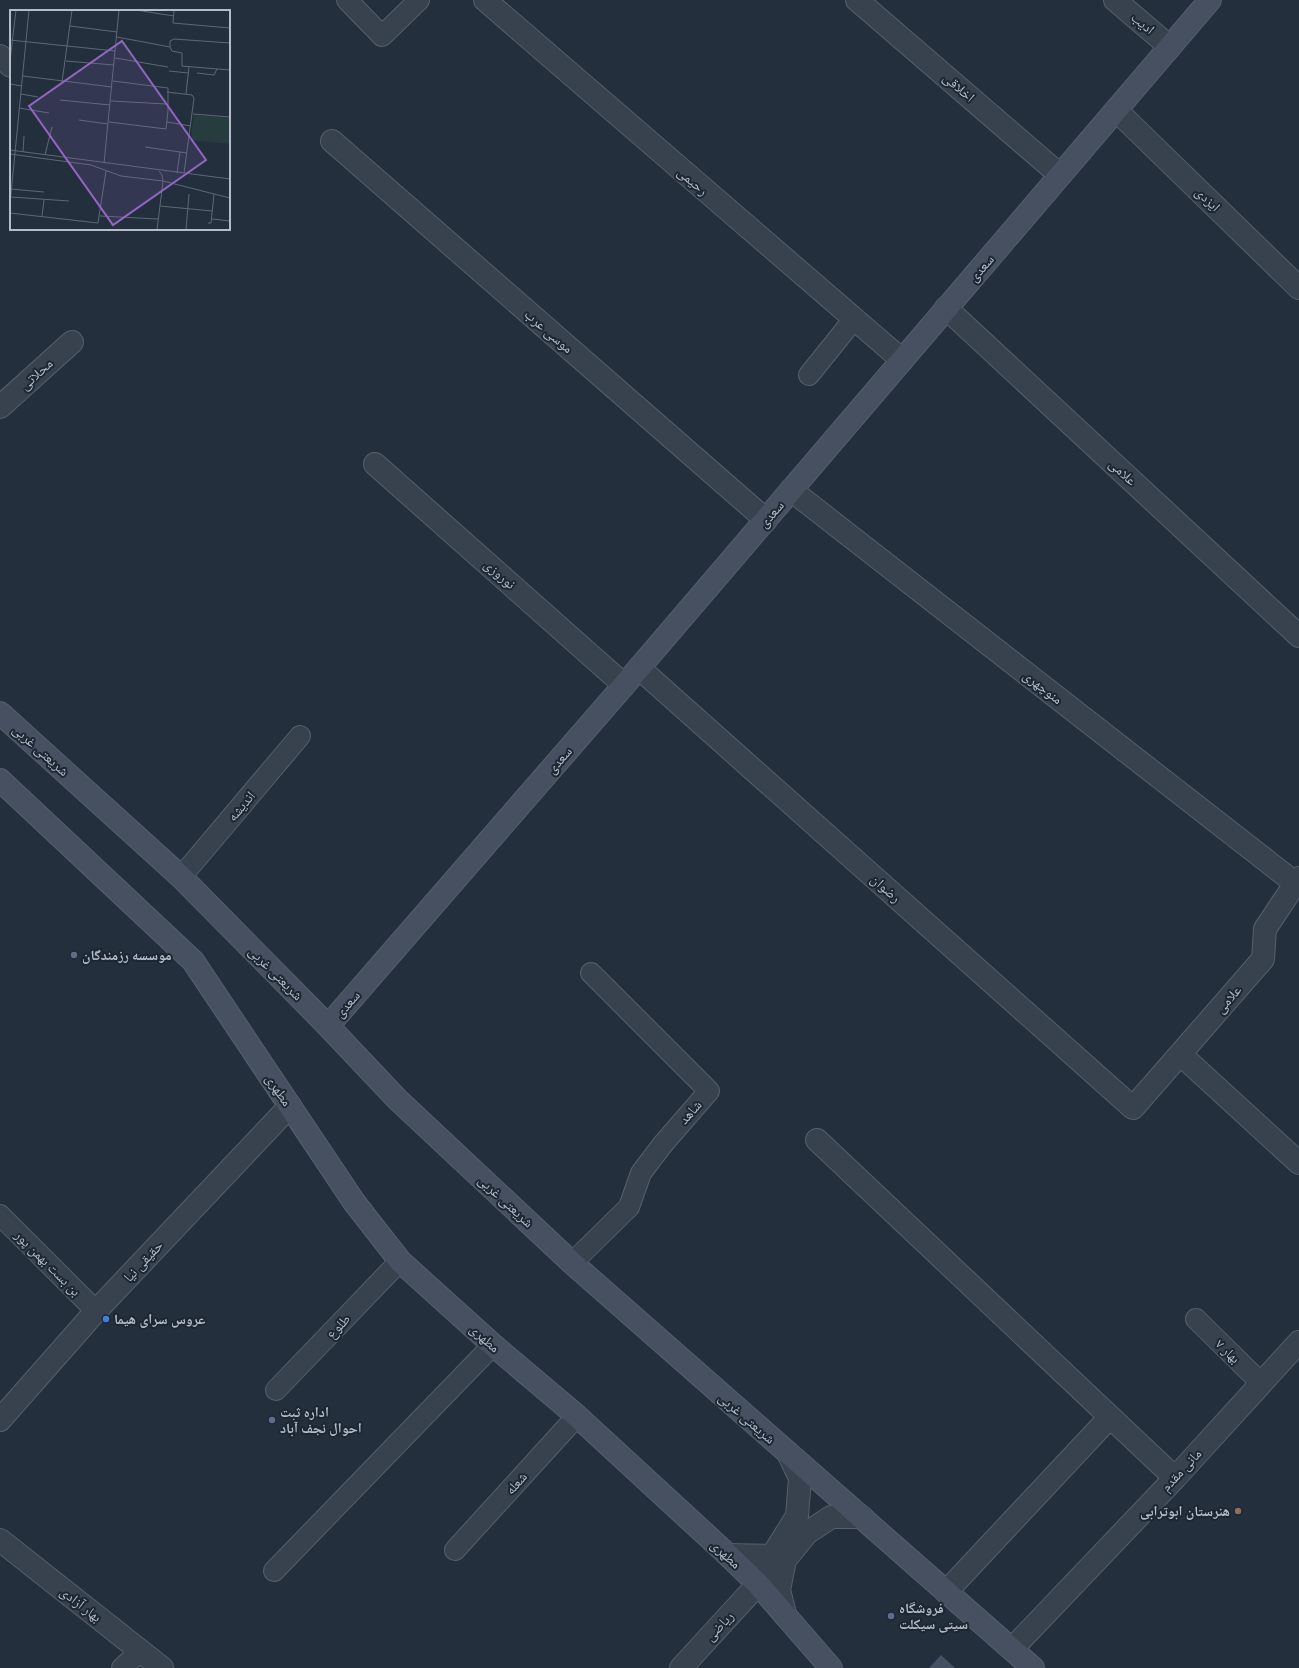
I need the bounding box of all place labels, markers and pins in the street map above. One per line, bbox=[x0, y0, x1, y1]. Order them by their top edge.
place label: موسسه رزمندگان bbox=[82, 946, 172, 964]
marker: موسسه رزمندگان bbox=[69, 950, 79, 960]
place label: عروس سرای هیما bbox=[114, 1310, 205, 1328]
marker: عروس سرای هیما bbox=[101, 1314, 111, 1324]
place label: اداره ثبت احوال نجف آباد bbox=[280, 1403, 362, 1437]
marker: اداره ثبت احوال نجف آباد bbox=[267, 1415, 277, 1425]
place label: هنرستان ابوترابی bbox=[1140, 1502, 1230, 1520]
marker: هنرستان ابوترابی bbox=[1233, 1506, 1243, 1516]
place label: فروشگاه سيتی سیکلت bbox=[899, 1599, 968, 1633]
marker: فروشگاه سيتی سیکلت bbox=[886, 1611, 896, 1621]

